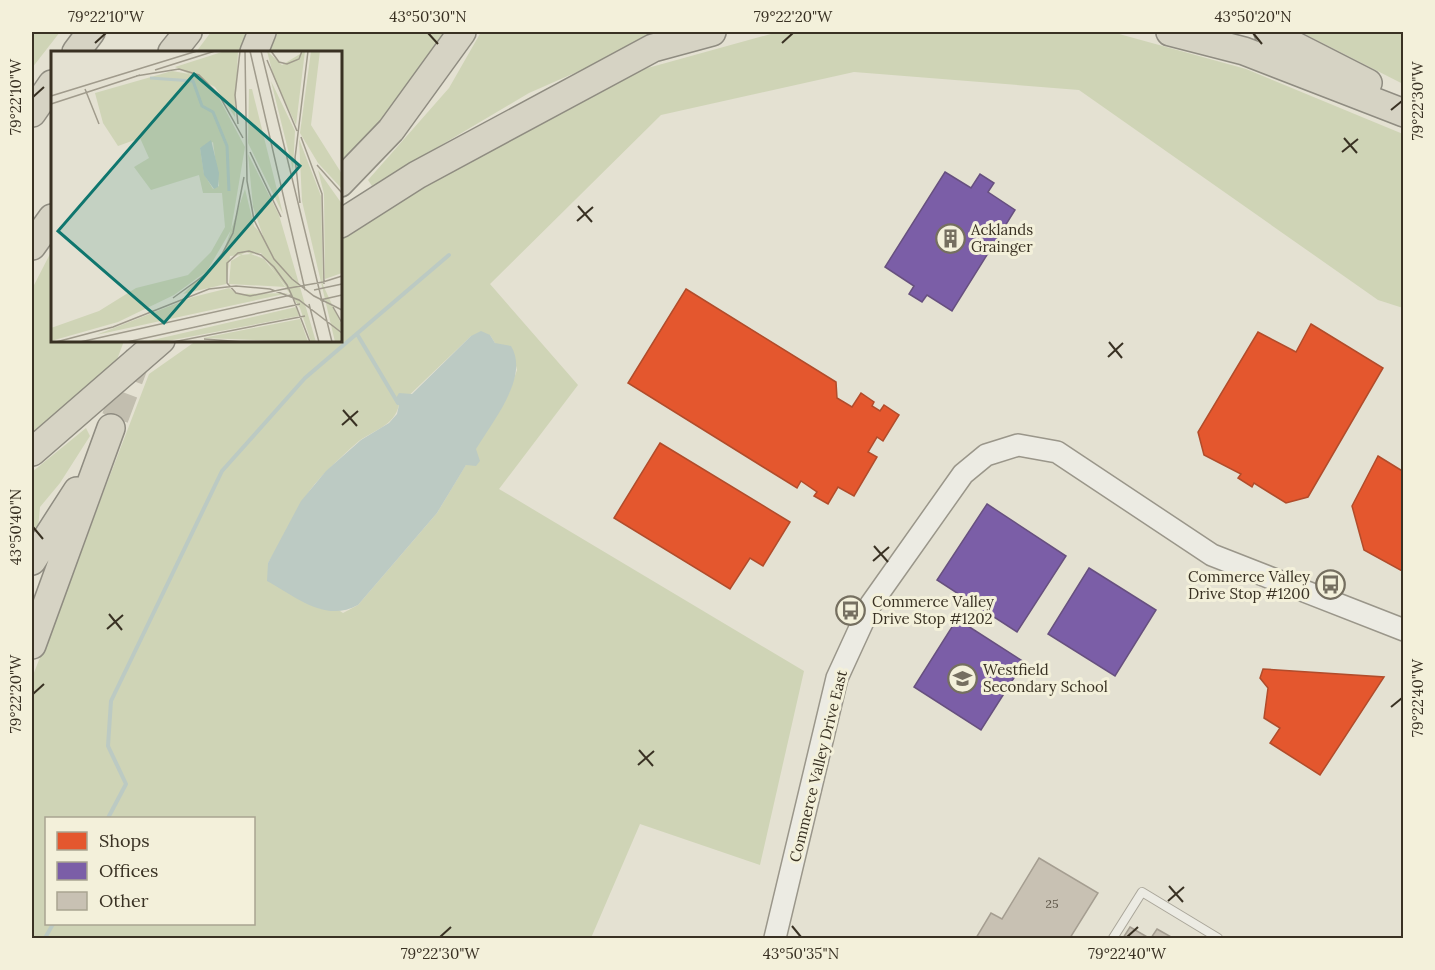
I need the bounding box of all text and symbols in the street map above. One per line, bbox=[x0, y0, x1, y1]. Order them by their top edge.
text: 79°22'10"W bbox=[68, 7, 145, 26]
text: 43°50'30"N bbox=[389, 7, 467, 26]
text: 79°22'20"W bbox=[754, 7, 833, 26]
text: 43°50'20"N bbox=[1214, 7, 1292, 26]
inset map bbox=[51, 51, 342, 342]
text: 79°22'10"W bbox=[6, 58, 25, 135]
text: 79°22'30"W bbox=[1408, 61, 1427, 140]
place label: Acklands Grainger bbox=[970, 220, 1033, 256]
building icon: Acklands Grainger bbox=[934, 222, 966, 254]
text: 43°50'40"N bbox=[6, 489, 25, 565]
place label: Commerce Valley Drive Stop #1200 bbox=[1188, 567, 1310, 603]
bus stop icon: Commerce Valley Drive Stop #1200 bbox=[1315, 569, 1347, 601]
place label: Commerce Valley Drive Stop #1202 bbox=[872, 592, 994, 628]
bus stop icon: Commerce Valley Drive Stop #1202 bbox=[835, 594, 867, 626]
text: 79°22'20"W bbox=[6, 654, 25, 733]
text: 79°22'40"W bbox=[1408, 658, 1427, 737]
place label: Westfield Secondary School bbox=[983, 660, 1108, 696]
school or university icon: Westfield Secondary School bbox=[946, 662, 978, 694]
street label: Commerce Valley Drive East bbox=[785, 668, 851, 864]
legend bbox=[45, 817, 255, 925]
text: Shops bbox=[99, 829, 150, 852]
text: Offices bbox=[99, 859, 158, 882]
text: Other bbox=[99, 889, 149, 912]
house number: 25 bbox=[1046, 896, 1058, 911]
text: 79°22'30"W bbox=[401, 944, 480, 963]
text: 43°50'35"N bbox=[763, 944, 839, 963]
text: 79°22'40"W bbox=[1088, 944, 1167, 963]

